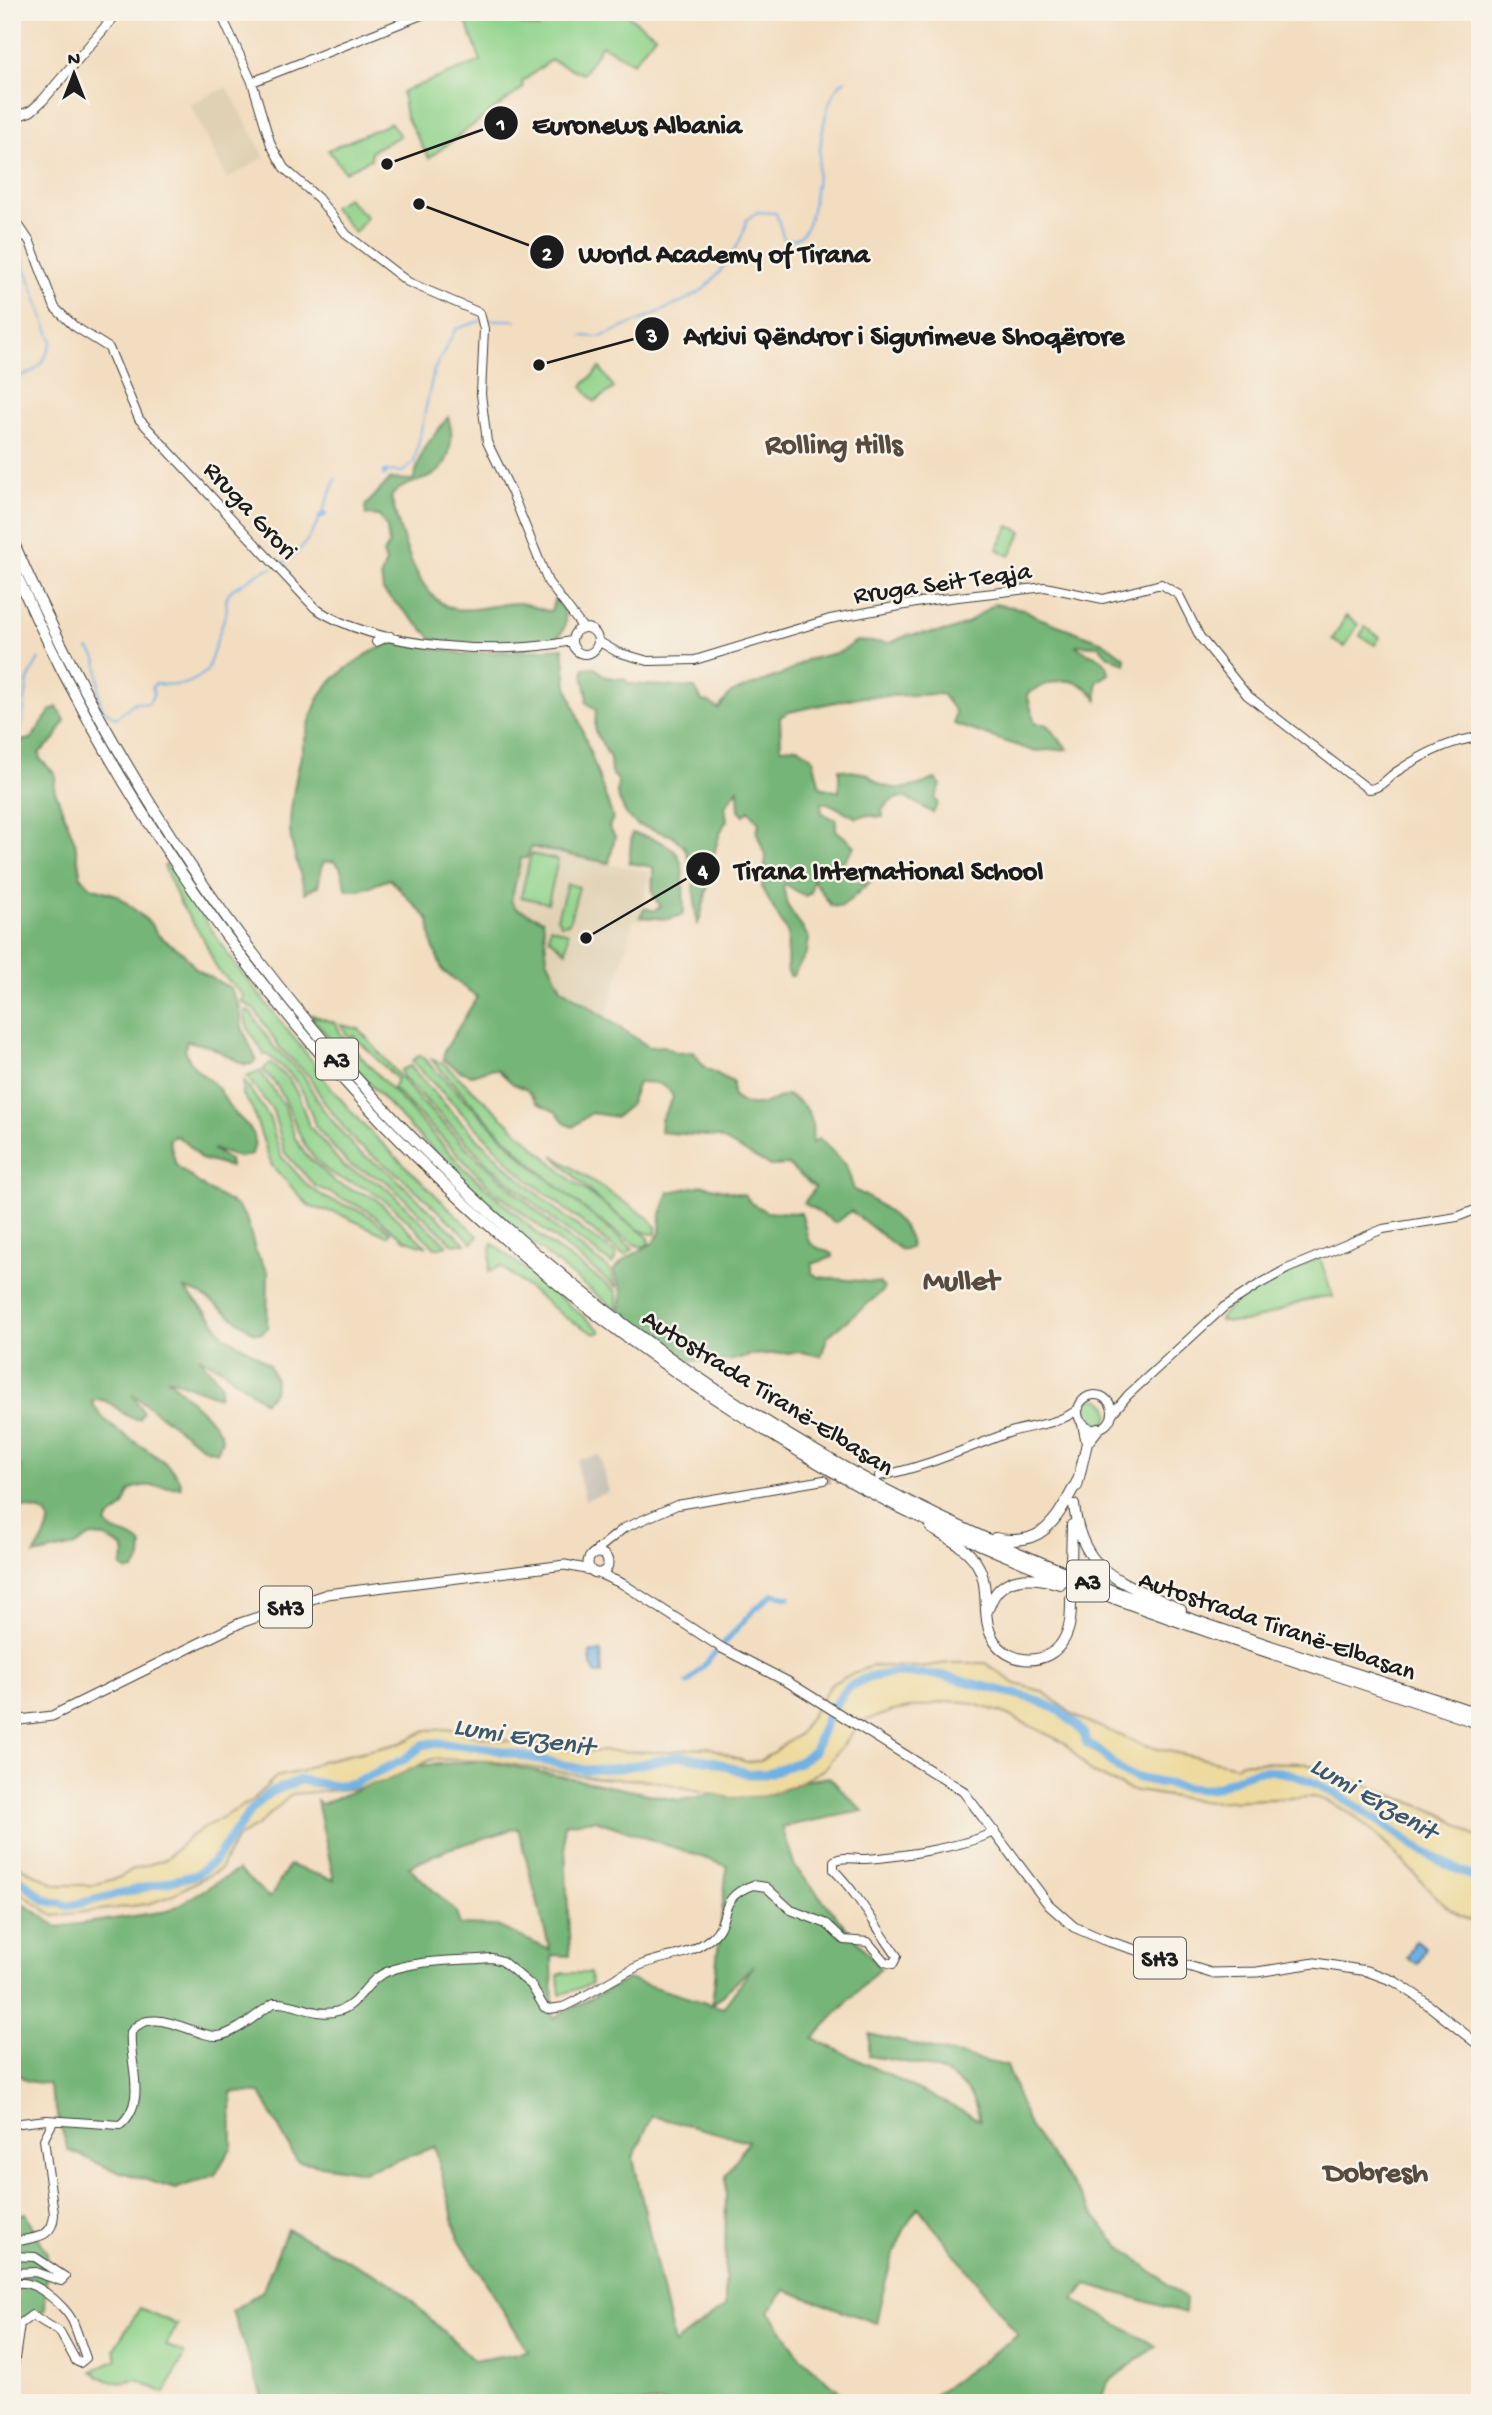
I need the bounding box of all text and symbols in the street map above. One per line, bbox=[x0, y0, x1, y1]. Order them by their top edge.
north arrow bbox=[38, 38, 108, 108]
text: N bbox=[68, 49, 80, 72]
callout: Euronews Albania bbox=[483, 98, 756, 147]
text: Euronews Albania bbox=[532, 111, 743, 144]
text: 1 bbox=[496, 114, 505, 139]
callout: World Academy of Tirana bbox=[529, 228, 883, 277]
text: World Academy of Tirana bbox=[577, 240, 871, 273]
text: 2 bbox=[542, 244, 553, 269]
callout: Arkivi Qëndror i Sigurimeve Shoqërore bbox=[635, 310, 1139, 359]
text: Arkivi Qëndror i Sigurimeve Shoqërore bbox=[682, 322, 1126, 355]
text: 3 bbox=[646, 326, 658, 351]
district label: Rolling Hills bbox=[764, 430, 905, 465]
street label: Rruga Grori bbox=[195, 456, 302, 568]
street label: Rruga Seit Teqja bbox=[852, 557, 1035, 613]
callout: Tirana International School bbox=[685, 845, 1057, 894]
text: Tirana International School bbox=[733, 857, 1043, 890]
text: 4 bbox=[697, 861, 709, 886]
road number: A3 bbox=[316, 1038, 358, 1079]
district label: Mullet bbox=[923, 1266, 1002, 1301]
street label: Autostrada Tiranë-Elbasan bbox=[635, 1305, 899, 1485]
road number: A3 bbox=[1067, 1560, 1109, 1602]
street label: Autostrada Tiranë-Elbasan bbox=[1134, 1566, 1420, 1690]
road number: SH3 bbox=[260, 1587, 312, 1628]
water label: Lumi Erzenit bbox=[451, 1711, 600, 1766]
water label: Lumi Erzenit bbox=[1303, 1750, 1446, 1852]
road number: SH3 bbox=[1134, 1938, 1186, 1979]
district label: Dobresh bbox=[1321, 2158, 1428, 2193]

